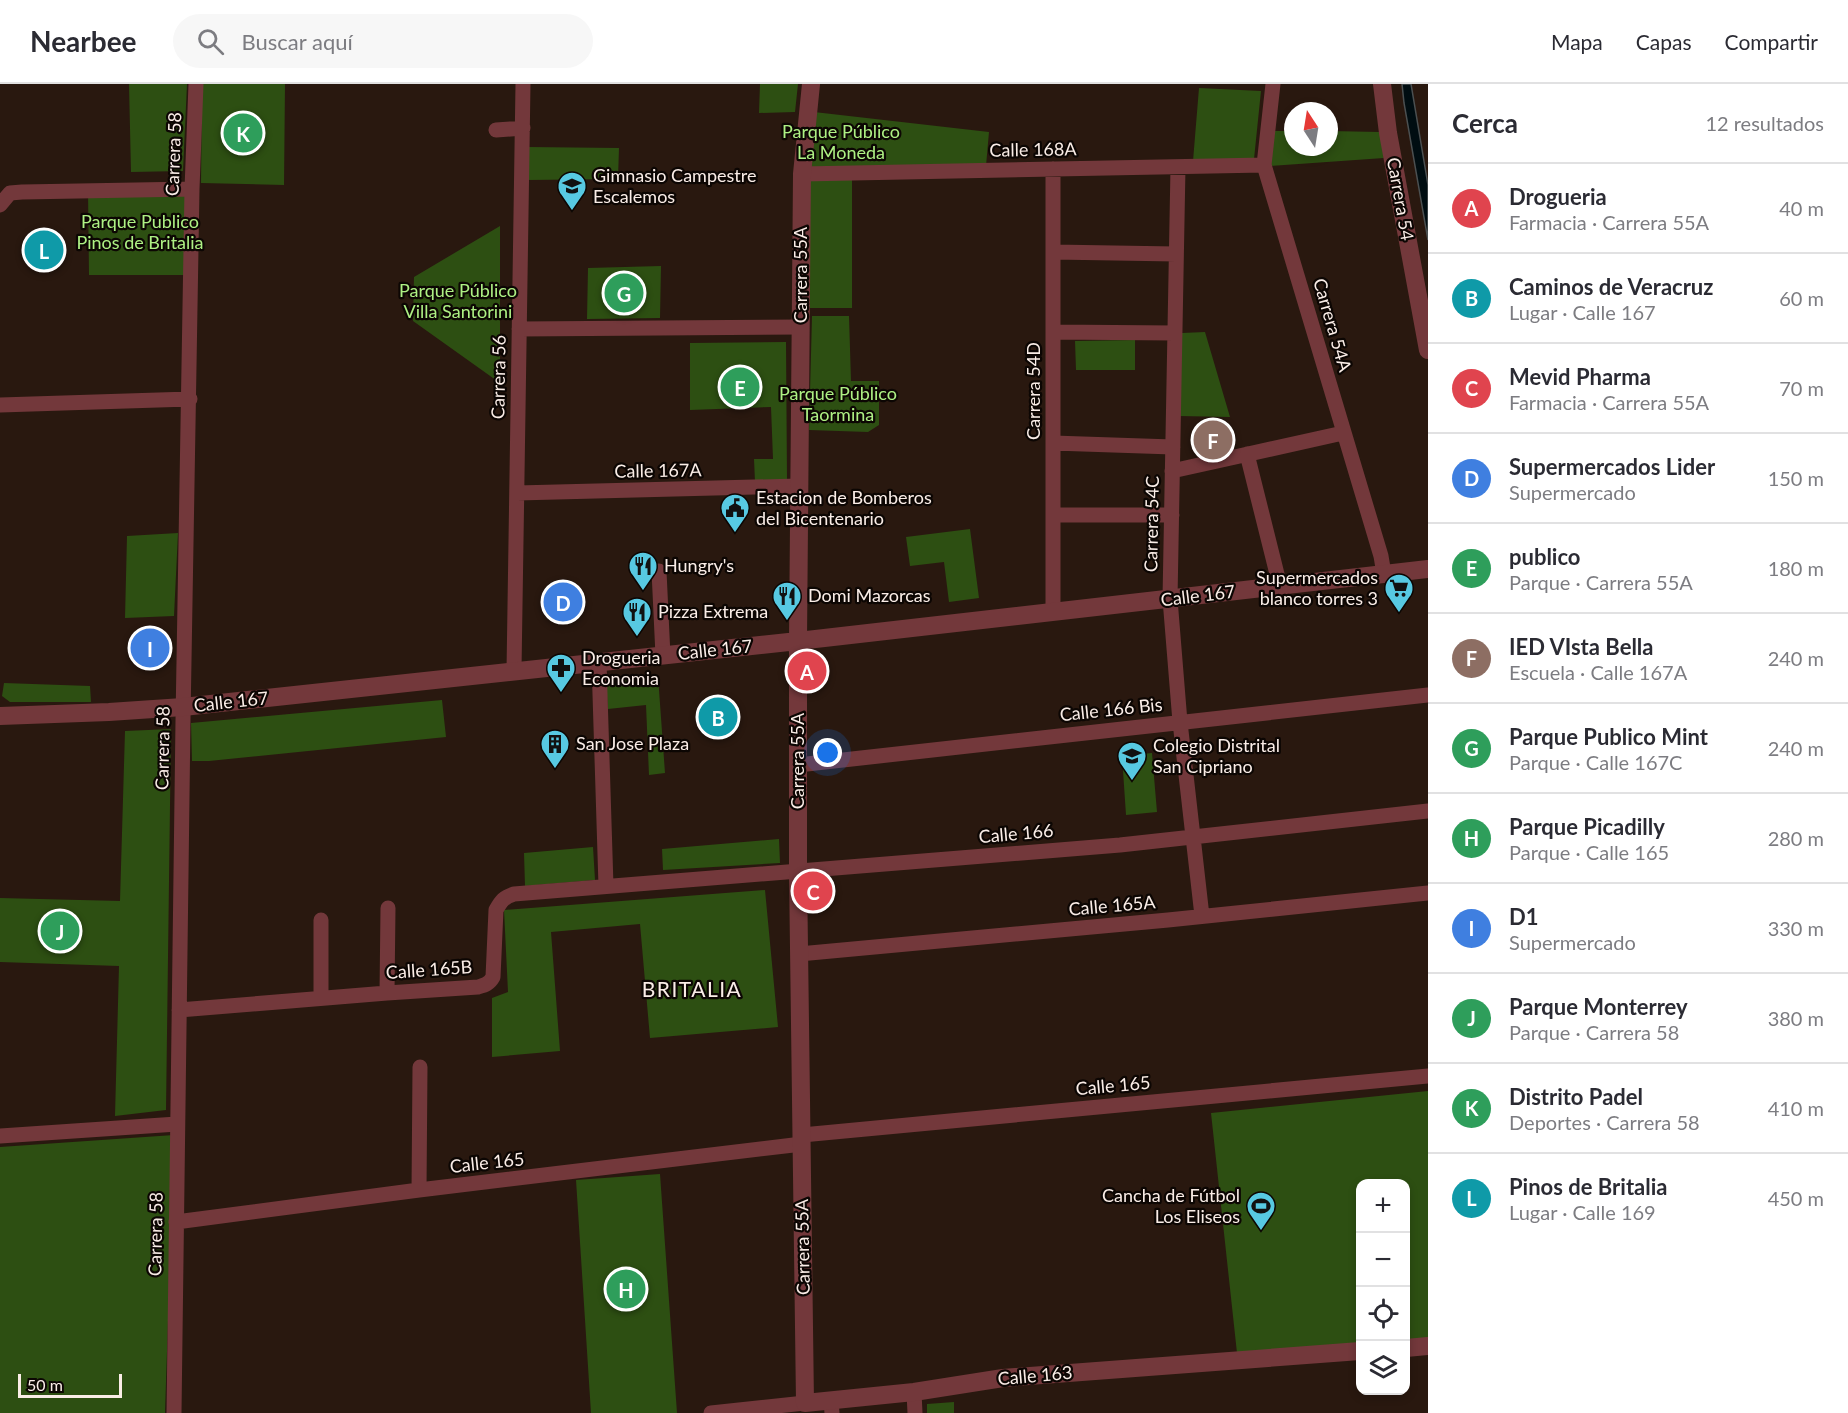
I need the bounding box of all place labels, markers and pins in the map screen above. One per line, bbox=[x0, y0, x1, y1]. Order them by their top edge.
pin: K bbox=[224, 110, 262, 156]
place label: Gimnasio Campestre Escalemos bbox=[593, 164, 756, 207]
school or university icon: Gimnasio Campestre Escalemos bbox=[556, 170, 588, 212]
pin: L bbox=[24, 228, 63, 272]
pin: G bbox=[604, 270, 644, 316]
pin: E bbox=[720, 364, 760, 410]
pin: F bbox=[1194, 418, 1232, 462]
place label: Estacion de Bomberos del Bicentenario bbox=[756, 486, 932, 529]
public building icon: Estacion de Bomberos del Bicentenario bbox=[719, 492, 751, 534]
restaurant icon: Hungry's bbox=[627, 550, 659, 592]
place label: Hungry's bbox=[664, 554, 734, 576]
place label: Supermercados blanco torres 3 bbox=[1256, 566, 1378, 609]
supermarket icon: Supermercados blanco torres 3 bbox=[1383, 572, 1415, 614]
pin: D bbox=[544, 580, 582, 624]
restaurant icon: Domi Mazorcas bbox=[771, 580, 803, 622]
place label: Domi Mazorcas bbox=[808, 584, 931, 606]
restaurant icon: Pizza Extrema bbox=[621, 596, 653, 638]
place label: Pizza Extrema bbox=[658, 600, 768, 622]
pin: I bbox=[130, 626, 170, 670]
place label: Drogueria Economia bbox=[582, 646, 661, 689]
pin: A bbox=[788, 648, 826, 694]
pharmacy icon: Drogueria Economia bbox=[545, 652, 577, 694]
pin: B bbox=[698, 694, 738, 740]
building icon: San Jose Plaza bbox=[539, 728, 571, 770]
place label: San Jose Plaza bbox=[576, 732, 689, 754]
place label: Colegio Distrital San Cipriano bbox=[1153, 734, 1280, 777]
school or university icon: Colegio Distrital San Cipriano bbox=[1116, 740, 1148, 782]
pin: C bbox=[794, 868, 832, 914]
pin: J bbox=[40, 908, 80, 954]
place label: Cancha de Fútbol Los Eliseos bbox=[1102, 1184, 1240, 1227]
sports icon: Cancha de Fútbol Los Eliseos bbox=[1245, 1190, 1277, 1232]
pin: H bbox=[606, 1266, 646, 1312]

